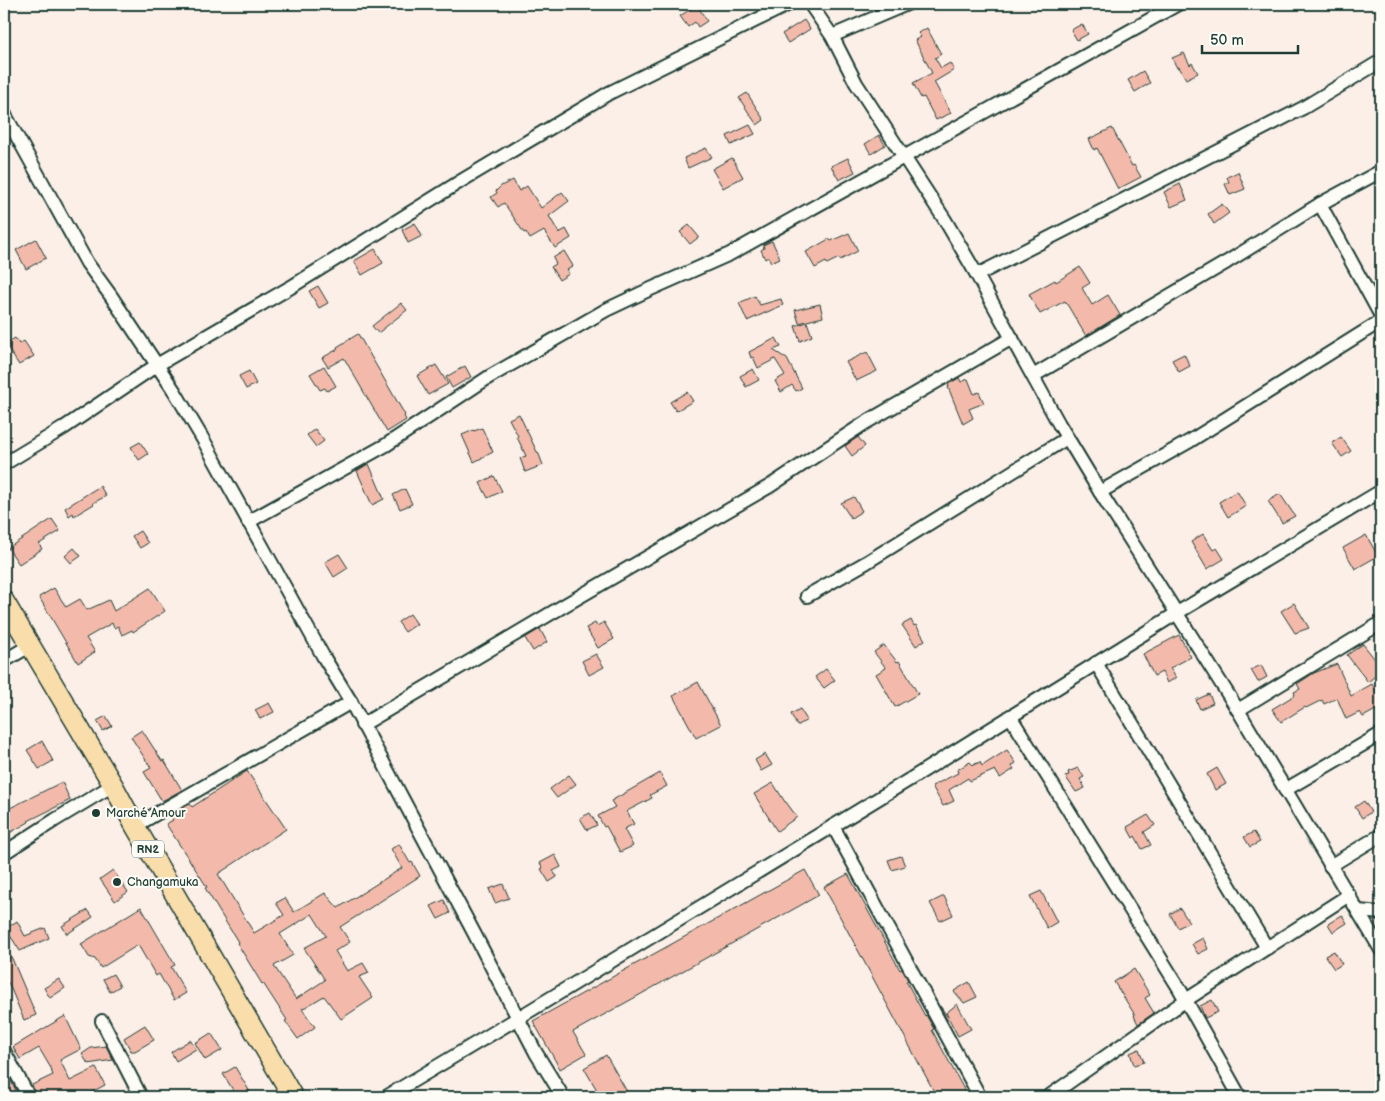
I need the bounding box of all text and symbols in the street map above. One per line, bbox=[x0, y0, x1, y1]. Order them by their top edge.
scale bar bbox=[1202, 22, 1299, 54]
text: 50 m bbox=[1210, 31, 1244, 50]
place label: Marché Amour bbox=[106, 806, 186, 821]
marker: Marché Amour bbox=[90, 807, 102, 819]
road number: RN2 bbox=[132, 841, 164, 858]
place label: Changamuka bbox=[127, 875, 199, 890]
marker: Changamuka bbox=[111, 876, 123, 888]

